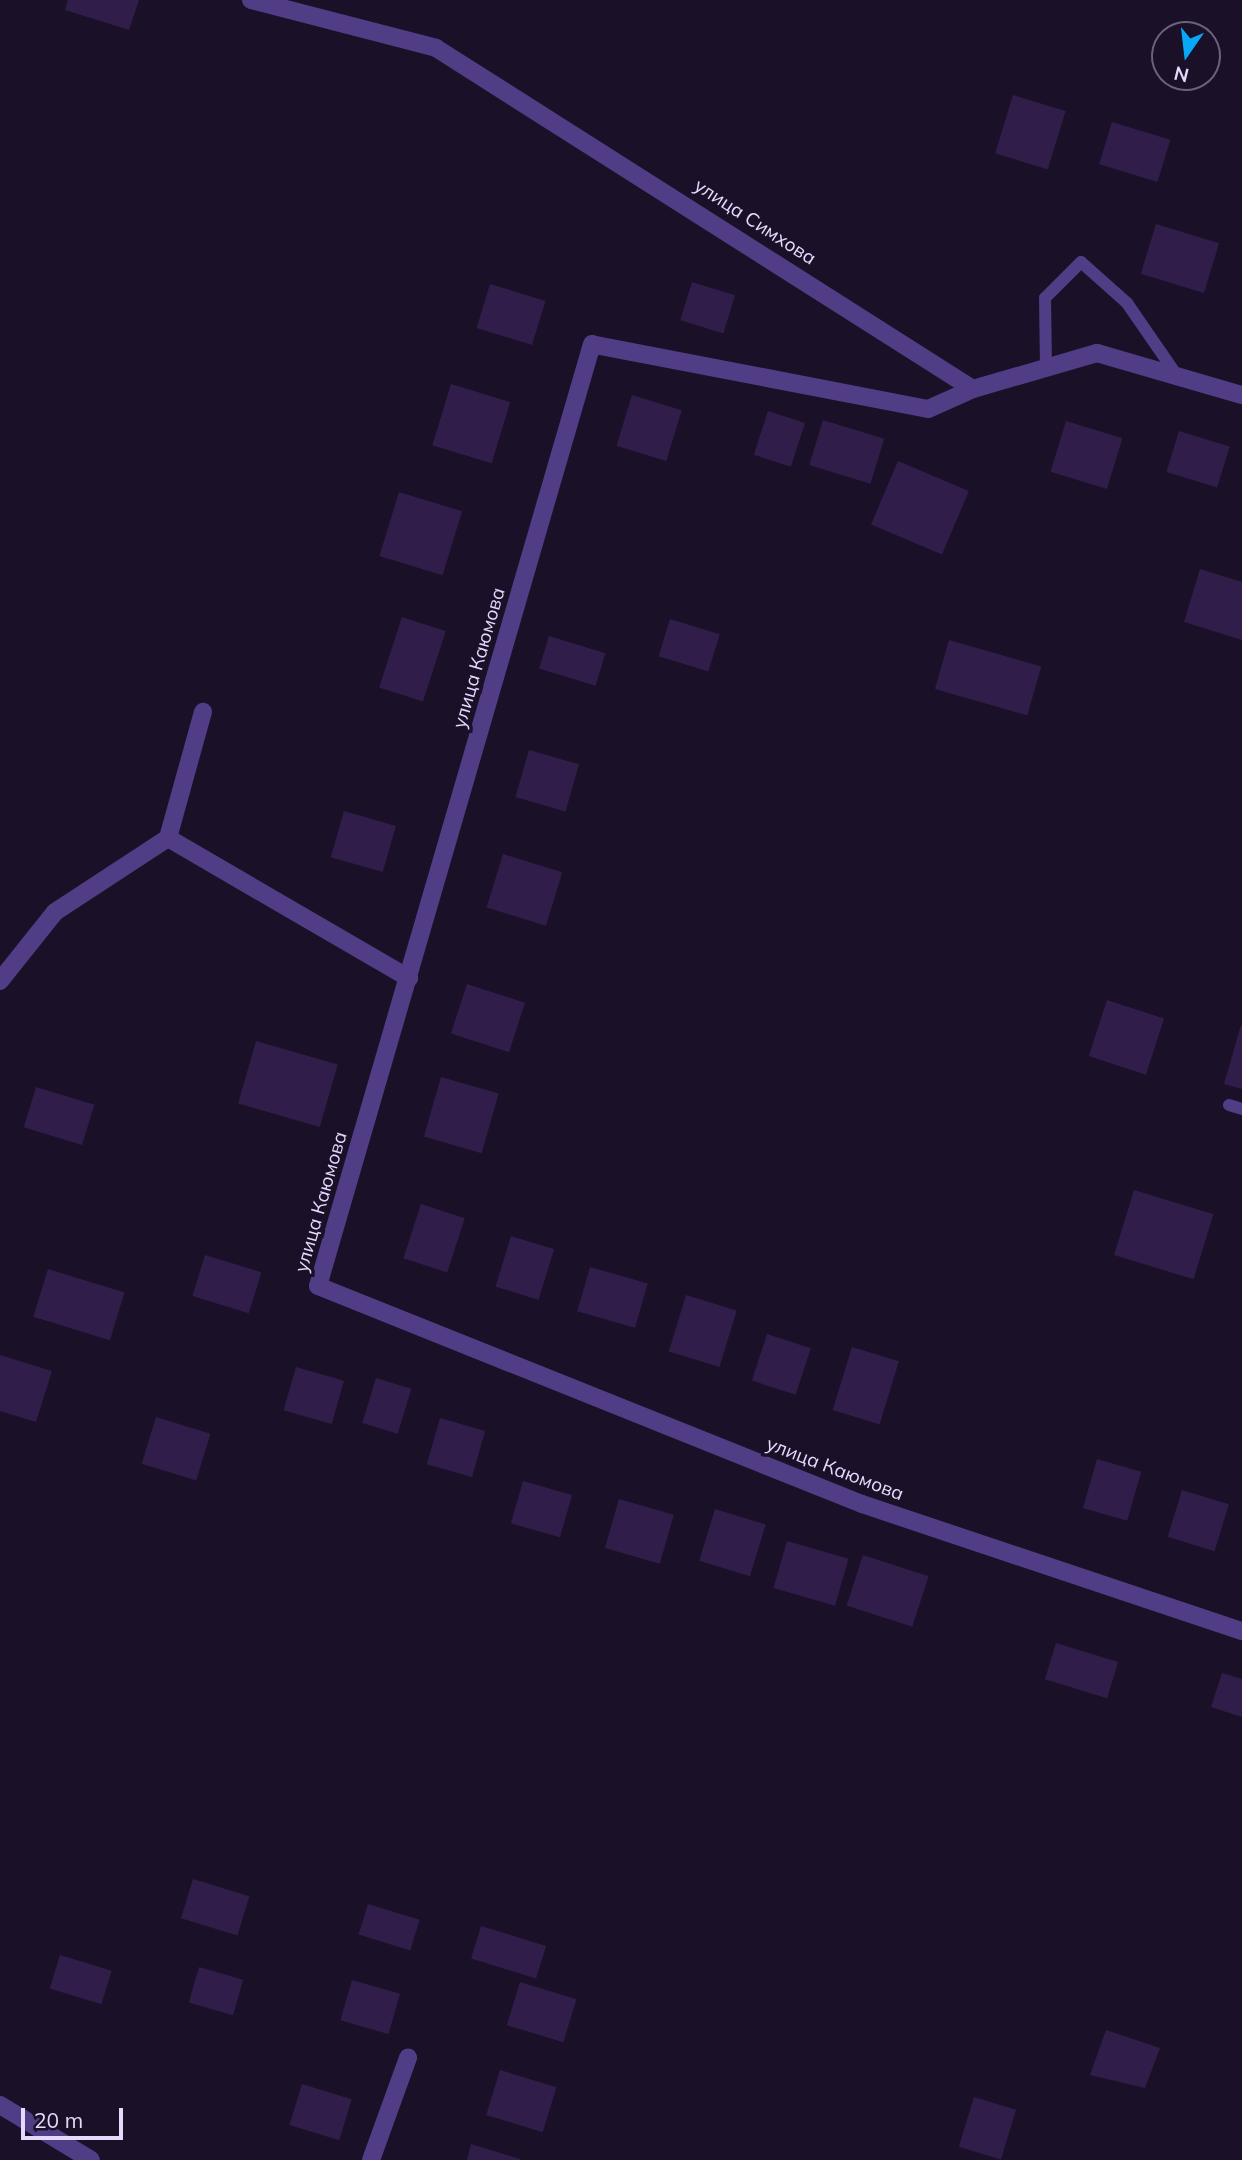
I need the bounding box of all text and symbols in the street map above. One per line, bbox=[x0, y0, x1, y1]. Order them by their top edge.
north arrow bbox=[1151, 21, 1221, 91]
text: N bbox=[1172, 61, 1191, 88]
street label: улица Симхова bbox=[690, 174, 820, 270]
street label: улица Каюмова bbox=[448, 585, 510, 731]
street label: улица Каюмова bbox=[290, 1129, 352, 1275]
street label: улица Каюмова bbox=[763, 1432, 907, 1506]
scale bar bbox=[24, 2094, 126, 2138]
text: 20 m bbox=[34, 2107, 83, 2133]

